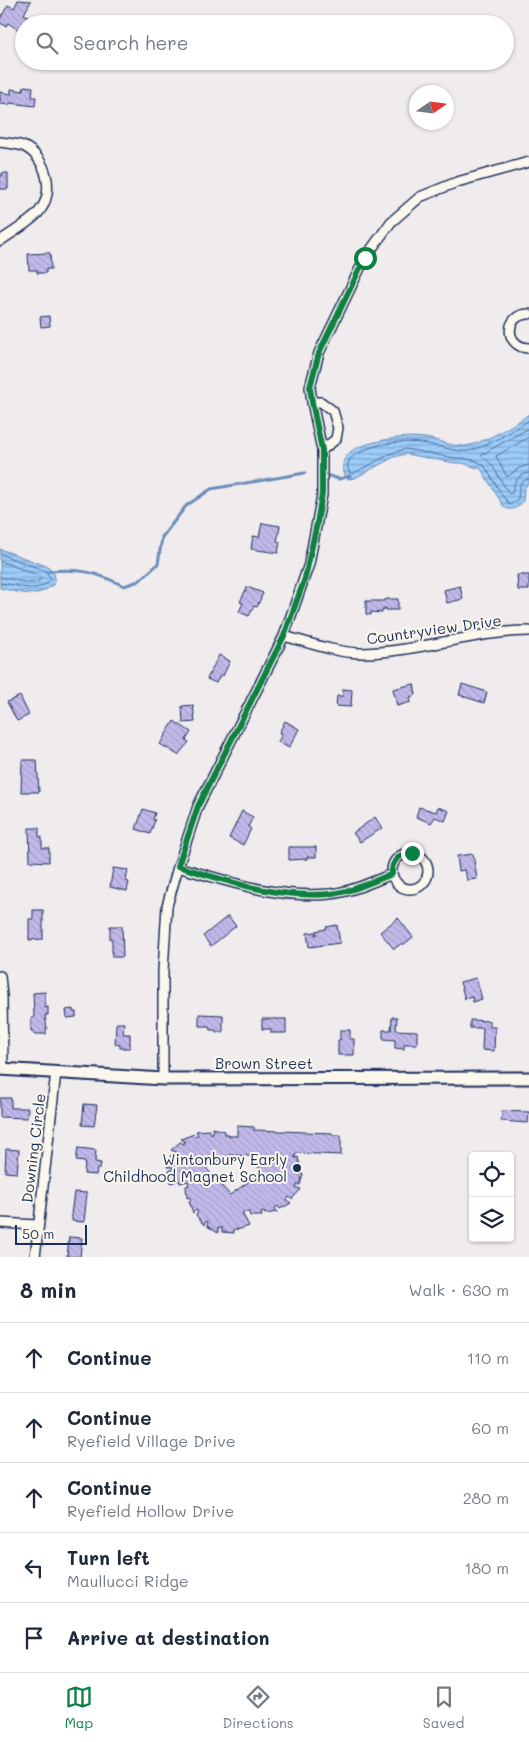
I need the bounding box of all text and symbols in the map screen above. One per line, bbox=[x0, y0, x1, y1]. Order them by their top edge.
search box bbox=[15, 15, 514, 70]
icon: search bbox=[33, 29, 61, 57]
text: Search here bbox=[73, 30, 189, 55]
north arrow bbox=[409, 85, 454, 130]
route start bbox=[354, 247, 377, 270]
street label: Countryview Drive bbox=[365, 610, 503, 648]
route end bbox=[401, 842, 424, 865]
street label: Brown Street bbox=[215, 1053, 313, 1073]
street label: Downing Circle bbox=[16, 1092, 50, 1204]
place label: Wintonbury Early Childhood Magnet School bbox=[103, 1149, 287, 1186]
map controls bbox=[469, 1152, 514, 1242]
button: locate bbox=[469, 1152, 514, 1197]
marker: Wintonbury Early Childhood Magnet School bbox=[291, 1162, 303, 1174]
button: layers bbox=[469, 1197, 514, 1242]
scale bar bbox=[15, 1222, 88, 1245]
text: 50 m bbox=[22, 1224, 54, 1243]
text: 8 min bbox=[20, 1276, 76, 1303]
text: Walk · 630 m bbox=[408, 1279, 509, 1300]
icon: ahead bbox=[20, 1344, 48, 1372]
text: Continue bbox=[67, 1345, 152, 1370]
text: 110 m bbox=[467, 1347, 509, 1368]
text: Continue bbox=[67, 1405, 152, 1430]
icon: ahead bbox=[20, 1414, 48, 1442]
text: 60 m bbox=[472, 1417, 509, 1438]
text: Ryefield Village Drive bbox=[67, 1430, 236, 1451]
text: Continue bbox=[67, 1475, 152, 1500]
icon: ahead bbox=[20, 1484, 48, 1512]
text: 280 m bbox=[463, 1487, 509, 1508]
text: Ryefield Hollow Drive bbox=[67, 1500, 234, 1521]
text: Turn left bbox=[67, 1545, 150, 1570]
icon: left bbox=[20, 1554, 48, 1582]
text: 180 m bbox=[464, 1557, 509, 1578]
text: Maullucci Ridge bbox=[67, 1570, 189, 1591]
icon: arrive bbox=[20, 1624, 48, 1652]
text: Arrive at destination bbox=[67, 1625, 270, 1650]
tab: Map bbox=[65, 1683, 93, 1732]
tab: Directions bbox=[222, 1683, 294, 1732]
tab: Saved bbox=[423, 1683, 464, 1732]

